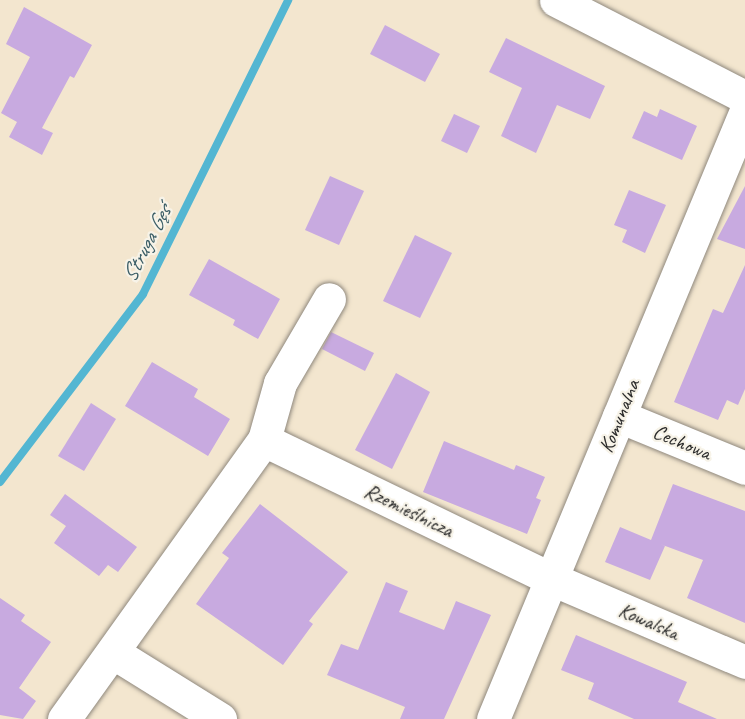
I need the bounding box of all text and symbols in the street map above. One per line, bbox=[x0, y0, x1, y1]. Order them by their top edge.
water label: Struga Gęś bbox=[117, 202, 177, 286]
street label: Komunalna bbox=[593, 376, 645, 456]
street label: Cechowa bbox=[649, 419, 715, 465]
street label: Rzemieślnicza bbox=[360, 478, 458, 542]
street label: Kowalska bbox=[615, 597, 683, 645]

